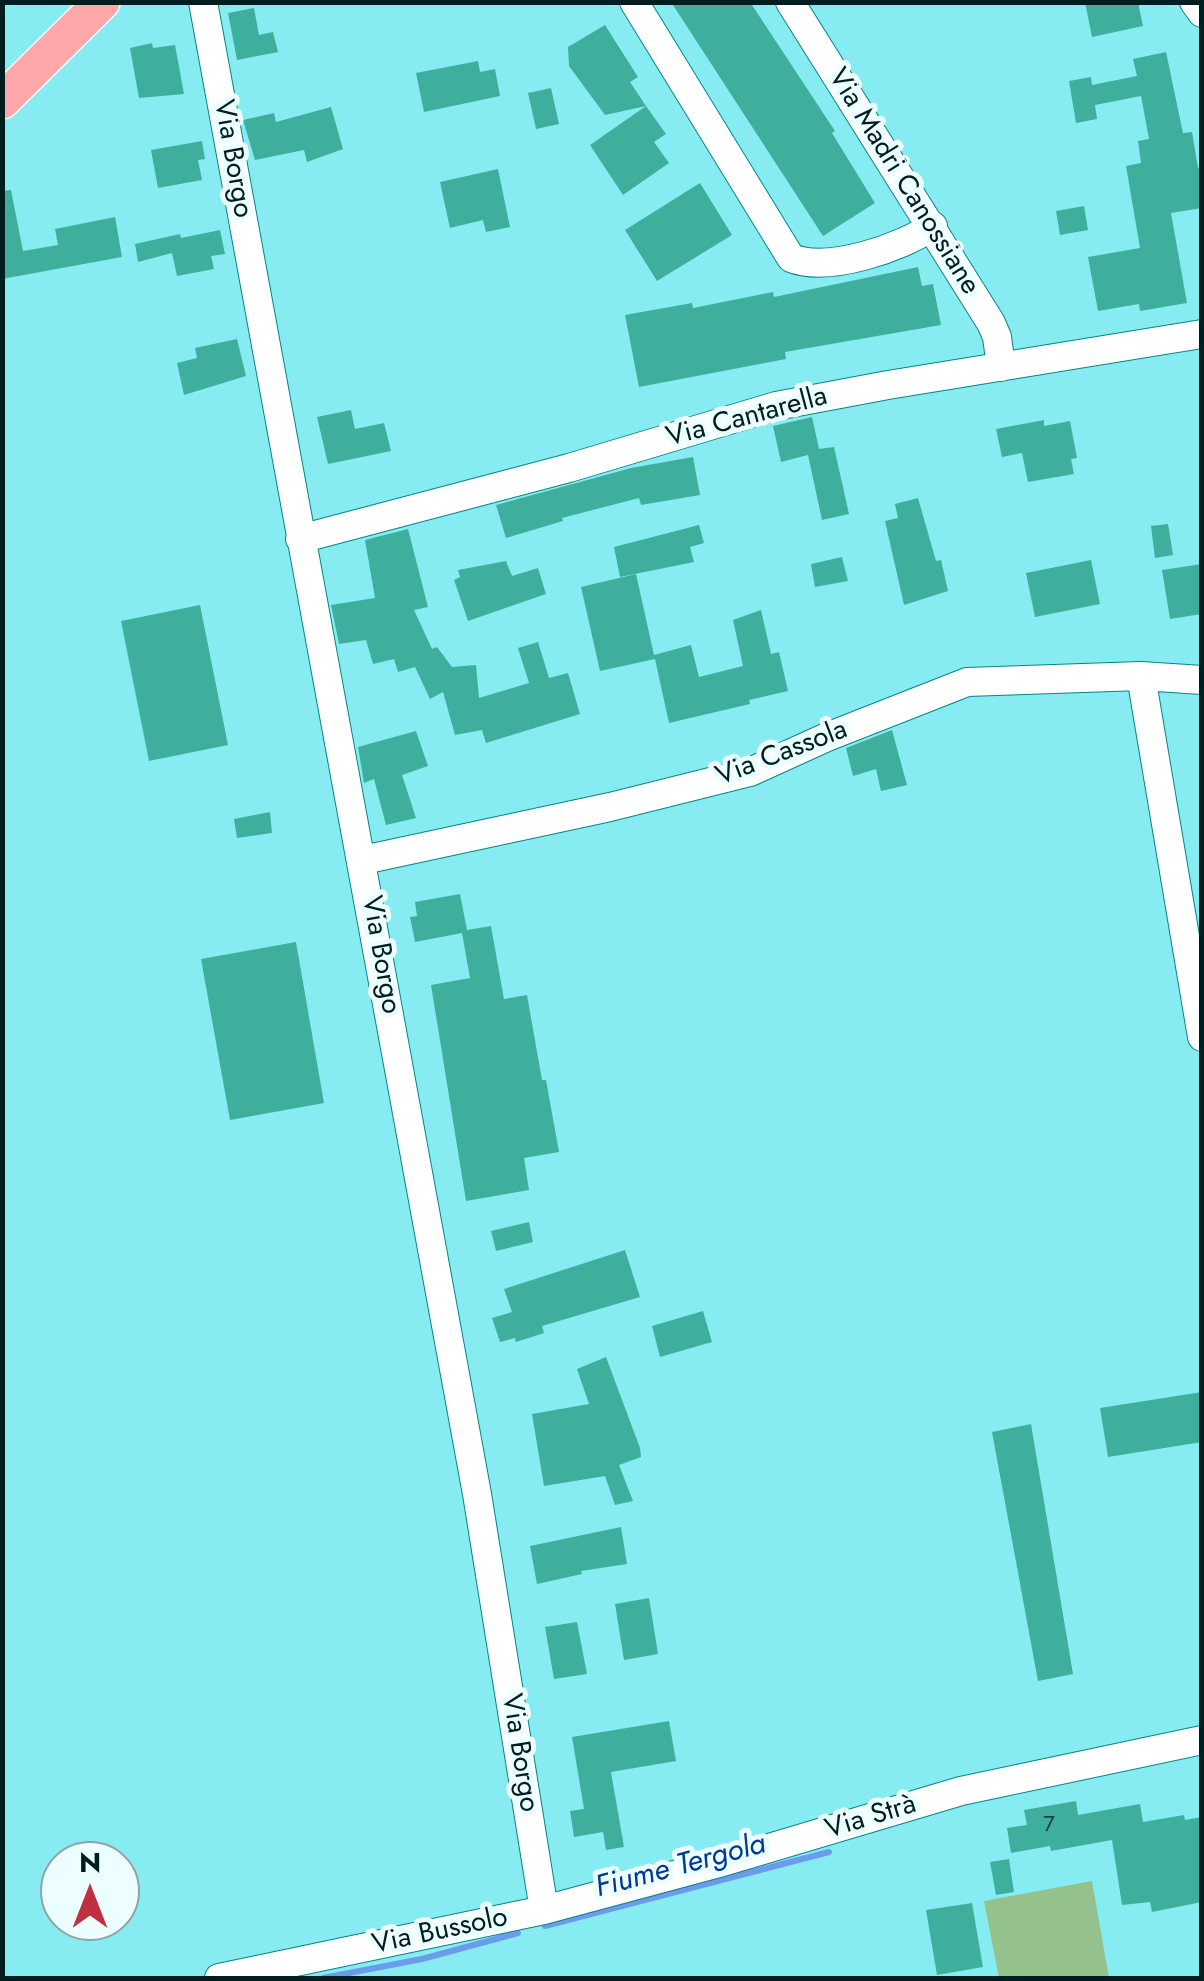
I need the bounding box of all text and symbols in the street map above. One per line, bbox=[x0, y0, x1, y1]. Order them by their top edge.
street label: Via Madri Canossiane bbox=[820, 63, 986, 301]
street label: Via Borgo bbox=[205, 98, 259, 220]
street label: Via Cantarella bbox=[663, 380, 831, 456]
street label: Via Cassola bbox=[712, 714, 852, 794]
street label: Via Borgo bbox=[353, 894, 407, 1016]
street label: Via Borgo bbox=[493, 1692, 545, 1814]
street label: Via Strà bbox=[822, 1788, 920, 1848]
house number: 7 bbox=[1043, 1813, 1055, 1839]
water label: Fiume Tergola bbox=[592, 1827, 770, 1907]
north arrow bbox=[40, 1841, 140, 1941]
text: N bbox=[79, 1842, 101, 1883]
street label: Via Bussolo bbox=[369, 1901, 511, 1963]

